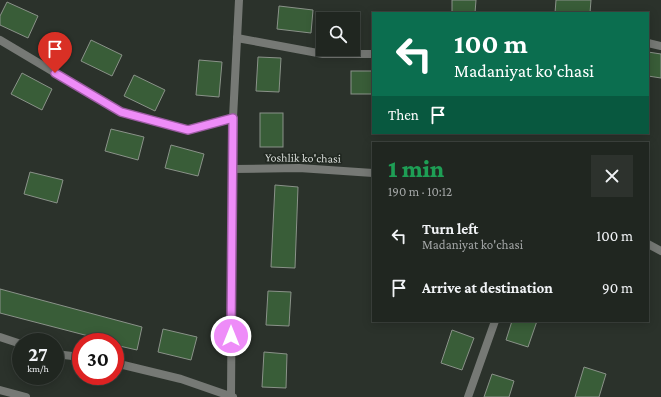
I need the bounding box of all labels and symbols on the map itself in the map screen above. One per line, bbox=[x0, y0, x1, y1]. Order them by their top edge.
pin bbox=[38, 32, 72, 73]
street label: Yoshlik ko'chasi bbox=[265, 150, 341, 166]
position arrow bbox=[210, 315, 252, 357]
speed limit sign: 30 bbox=[72, 333, 124, 385]

